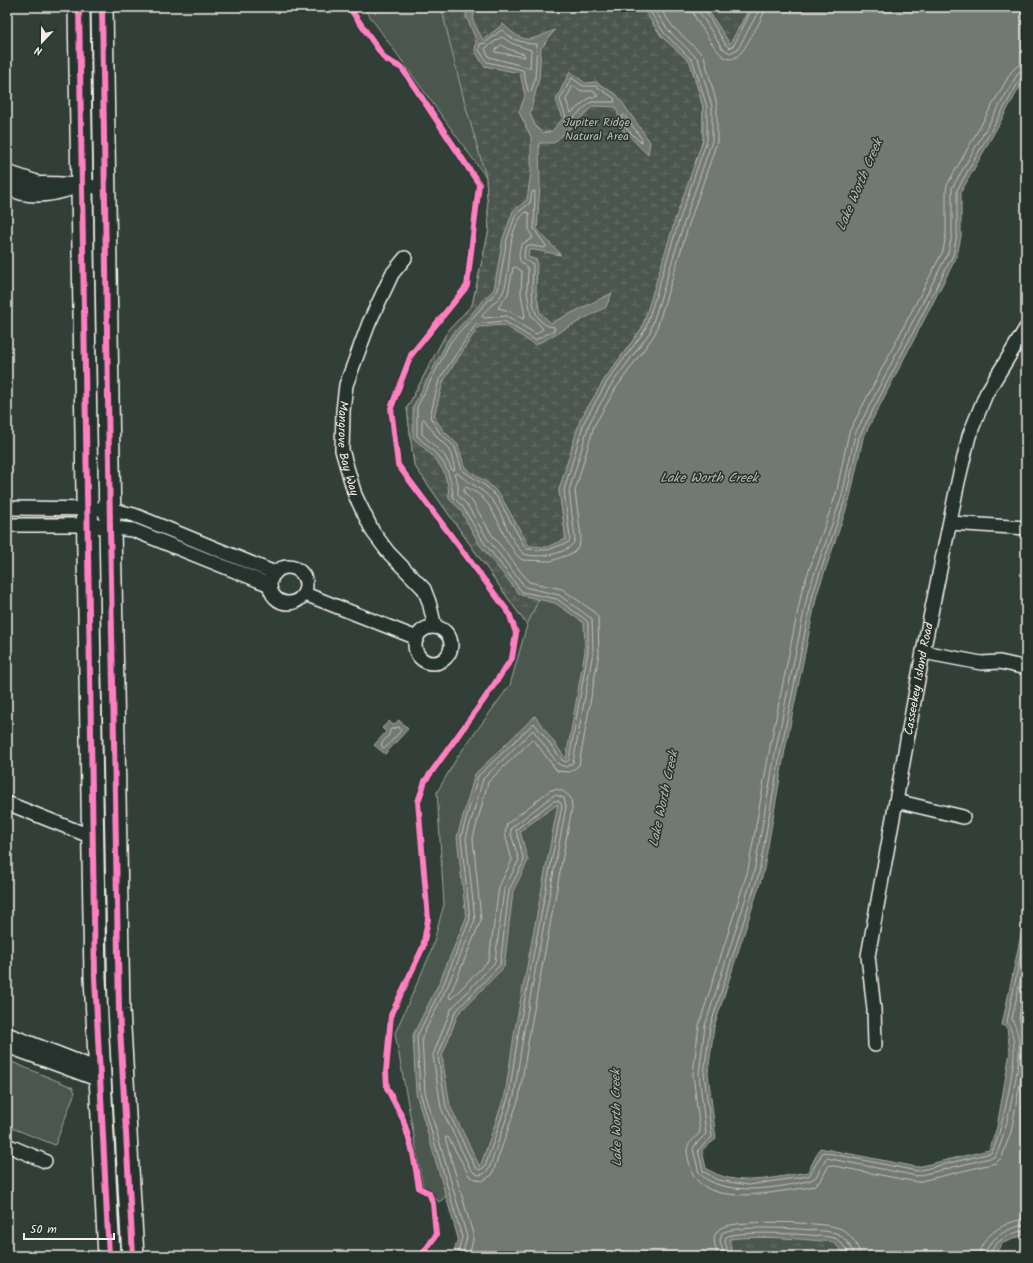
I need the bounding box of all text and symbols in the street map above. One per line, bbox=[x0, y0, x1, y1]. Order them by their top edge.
north arrow bbox=[22, 22, 62, 62]
text: N bbox=[32, 41, 45, 60]
park label: Jupiter Ridge Natural Area bbox=[564, 113, 630, 146]
water label: Lake Worth Creek bbox=[831, 134, 890, 234]
street label: Mangrove Bay Way bbox=[332, 400, 364, 498]
water label: Lake Worth Creek bbox=[660, 468, 760, 489]
street label: Casseekey Island Road bbox=[899, 620, 939, 737]
water label: Lake Worth Creek bbox=[644, 747, 685, 849]
water label: Lake Worth Creek bbox=[606, 1067, 628, 1167]
scale bar bbox=[24, 1215, 114, 1241]
text: 50 m bbox=[30, 1220, 57, 1239]

